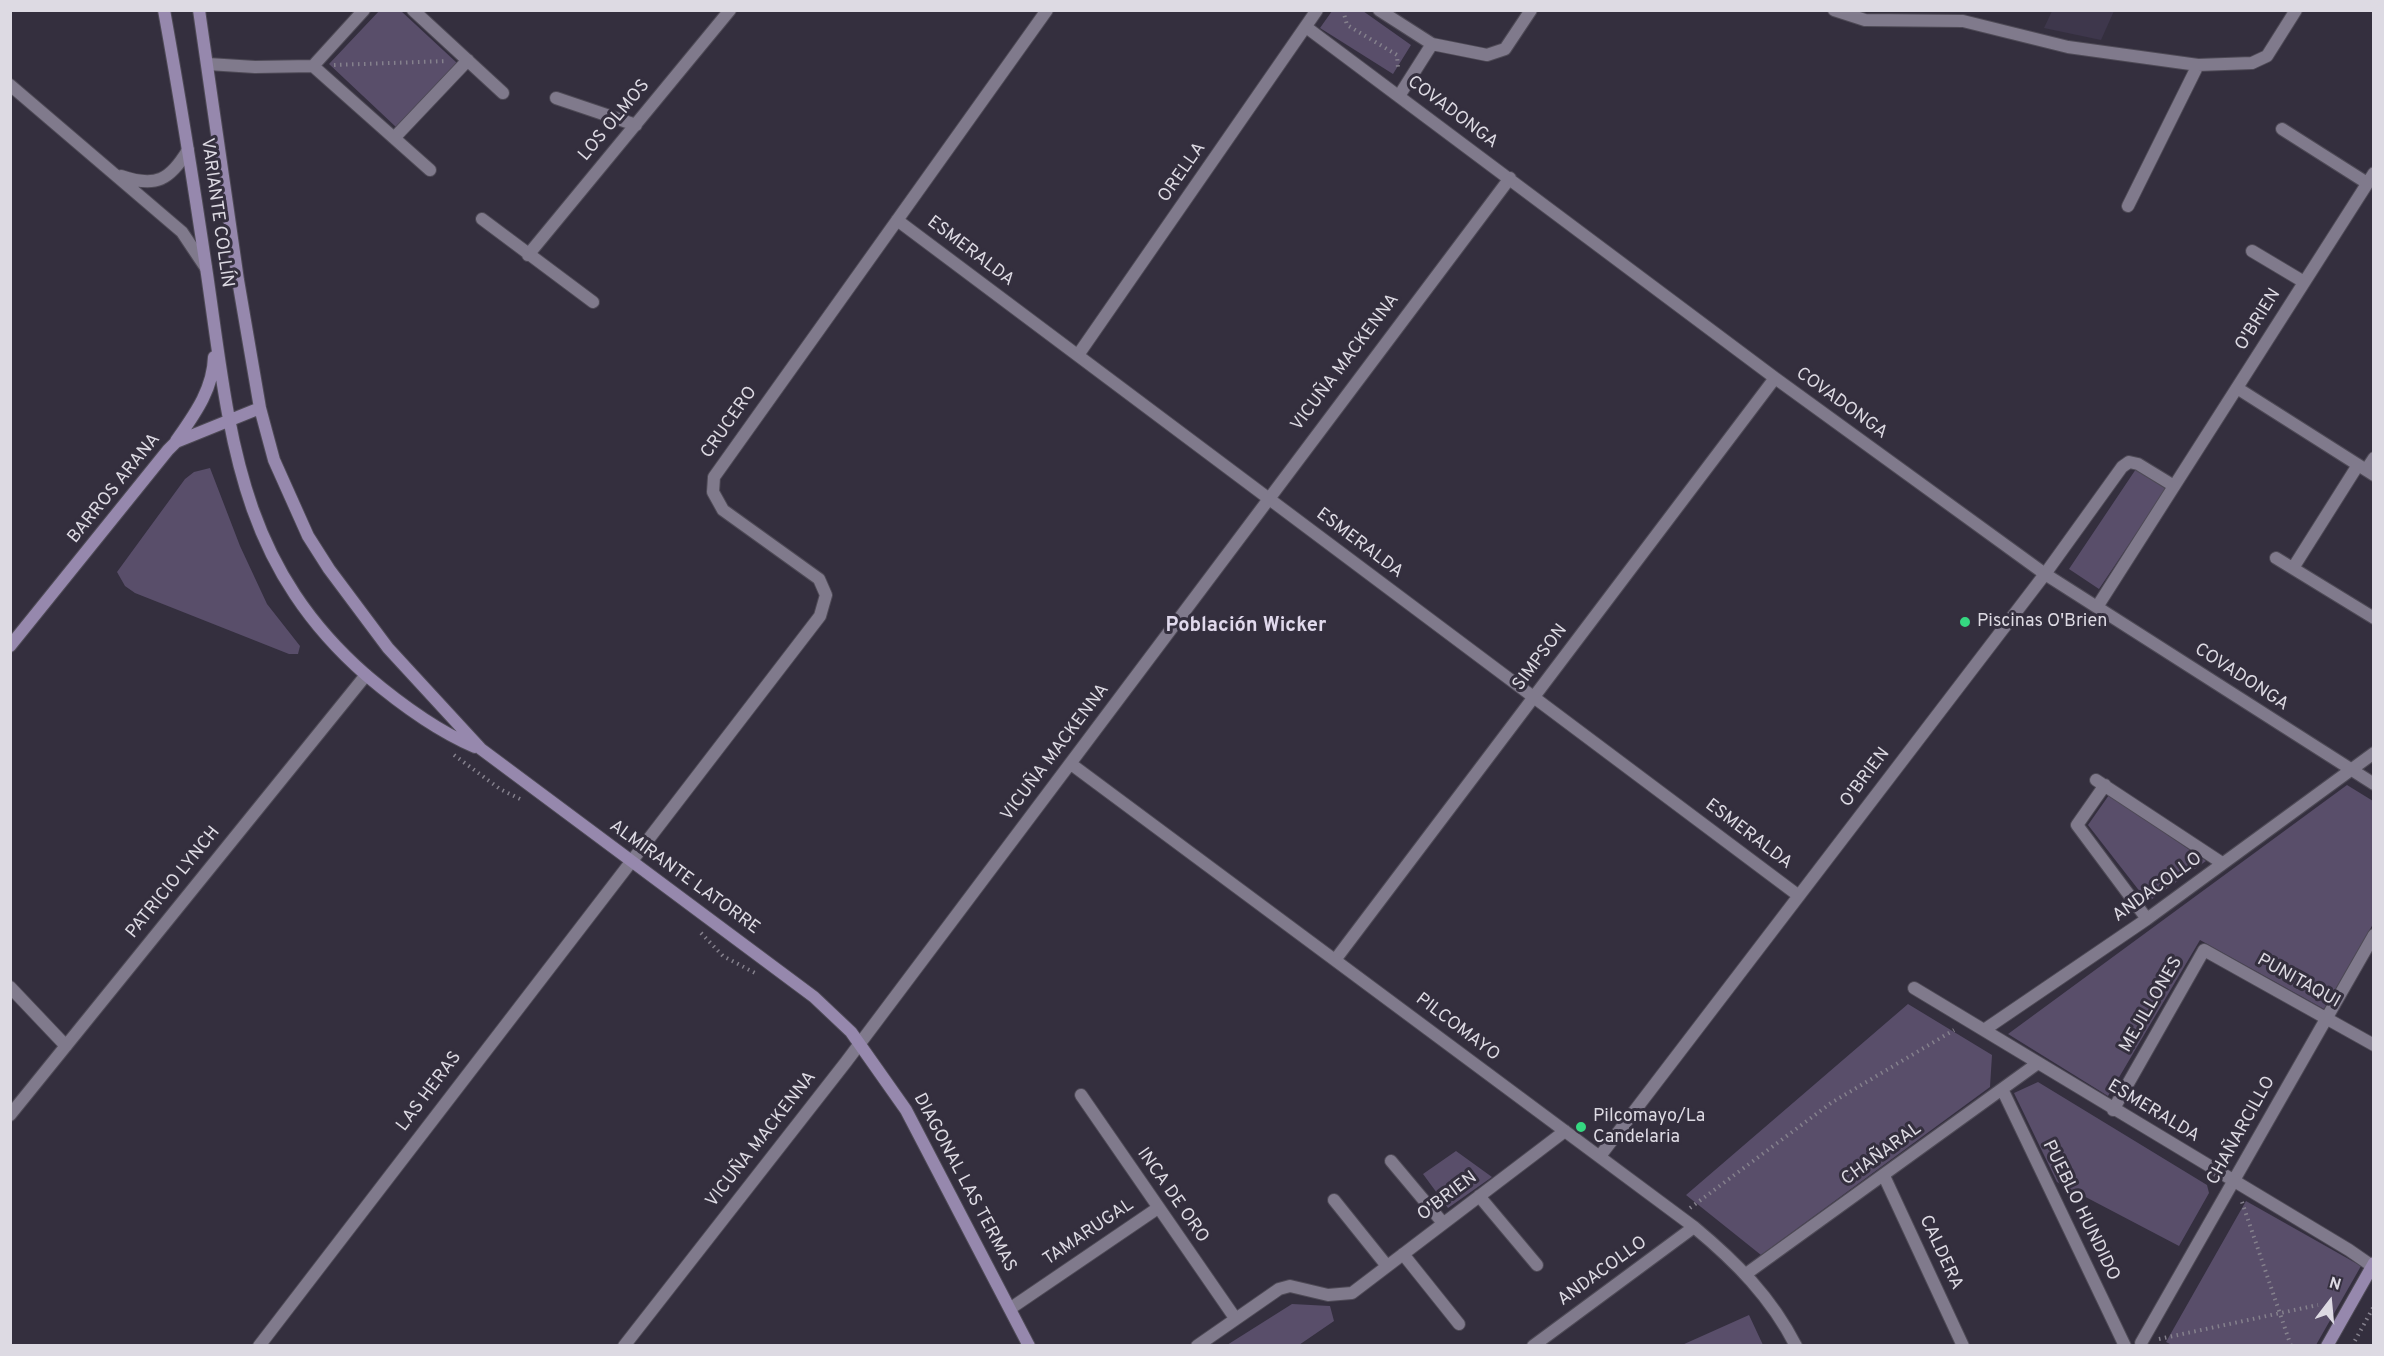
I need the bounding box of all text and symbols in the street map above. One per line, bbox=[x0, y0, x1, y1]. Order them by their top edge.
street label: COVADONGA bbox=[1402, 72, 1502, 154]
street label: LOS OLMOS bbox=[575, 76, 655, 166]
street label: VARIANTE COLLÍN bbox=[195, 137, 237, 289]
street label: ORELLA bbox=[1155, 139, 1211, 207]
street label: ESMERALDA bbox=[922, 212, 1018, 292]
street label: O'BRIEN bbox=[2232, 285, 2286, 355]
street label: VICUÑA MACKENNA bbox=[1287, 290, 1405, 436]
street label: COVADONGA bbox=[1791, 364, 1891, 444]
street label: CRUCERO bbox=[697, 383, 763, 463]
street label: BARROS ARANA bbox=[64, 430, 166, 548]
street label: ESMERALDA bbox=[1311, 504, 1407, 584]
place label: Piscinas O'Brien bbox=[1977, 611, 2107, 633]
district label: Población Wicker bbox=[1166, 615, 1326, 639]
marker: Piscinas O'Brien bbox=[1958, 615, 1972, 629]
street label: SIMPSON bbox=[1509, 620, 1573, 696]
street label: COVADONGA bbox=[2190, 640, 2292, 716]
street label: VICUÑA MACKENNA bbox=[997, 680, 1115, 826]
street label: O'BRIEN bbox=[1837, 744, 1895, 812]
street label: ESMERALDA bbox=[1700, 795, 1796, 875]
street label: ALMIRANTE LATORRE bbox=[604, 816, 764, 940]
street label: PATRICIO LYNCH bbox=[122, 823, 226, 943]
street label: ANDACOLLO bbox=[2109, 848, 2207, 928]
street label: PUNITAQUI bbox=[2253, 950, 2343, 1014]
street label: MEJILLONES bbox=[2116, 953, 2188, 1057]
street label: PILCOMAYO bbox=[1411, 989, 1503, 1067]
street label: LAS HERAS bbox=[393, 1048, 467, 1136]
street label: VICUÑA MACKENNA bbox=[702, 1068, 822, 1212]
street label: CHAÑARCILLO bbox=[2203, 1073, 2281, 1189]
street label: ESMERALDA bbox=[2103, 1076, 2203, 1148]
street label: DIAGONAL LAS TERMAS bbox=[908, 1090, 1020, 1276]
place label: Pilcomayo/La Candelaria bbox=[1593, 1106, 1705, 1148]
street label: CHAÑARAL bbox=[1838, 1119, 1926, 1191]
marker: Pilcomayo/La Candelaria bbox=[1574, 1120, 1588, 1134]
street label: PUEBLO HUNDIDO bbox=[2037, 1137, 2123, 1285]
street label: INCA DE ORO bbox=[1131, 1144, 1213, 1248]
street label: O'BRIEN bbox=[1414, 1168, 1482, 1226]
street label: TAMARUGAL bbox=[1040, 1195, 1138, 1271]
street label: CALDERA bbox=[1913, 1212, 1967, 1294]
street label: ANDACOLLO bbox=[1554, 1232, 1652, 1312]
north arrow bbox=[2300, 1272, 2360, 1332]
text: N bbox=[2327, 1273, 2343, 1296]

